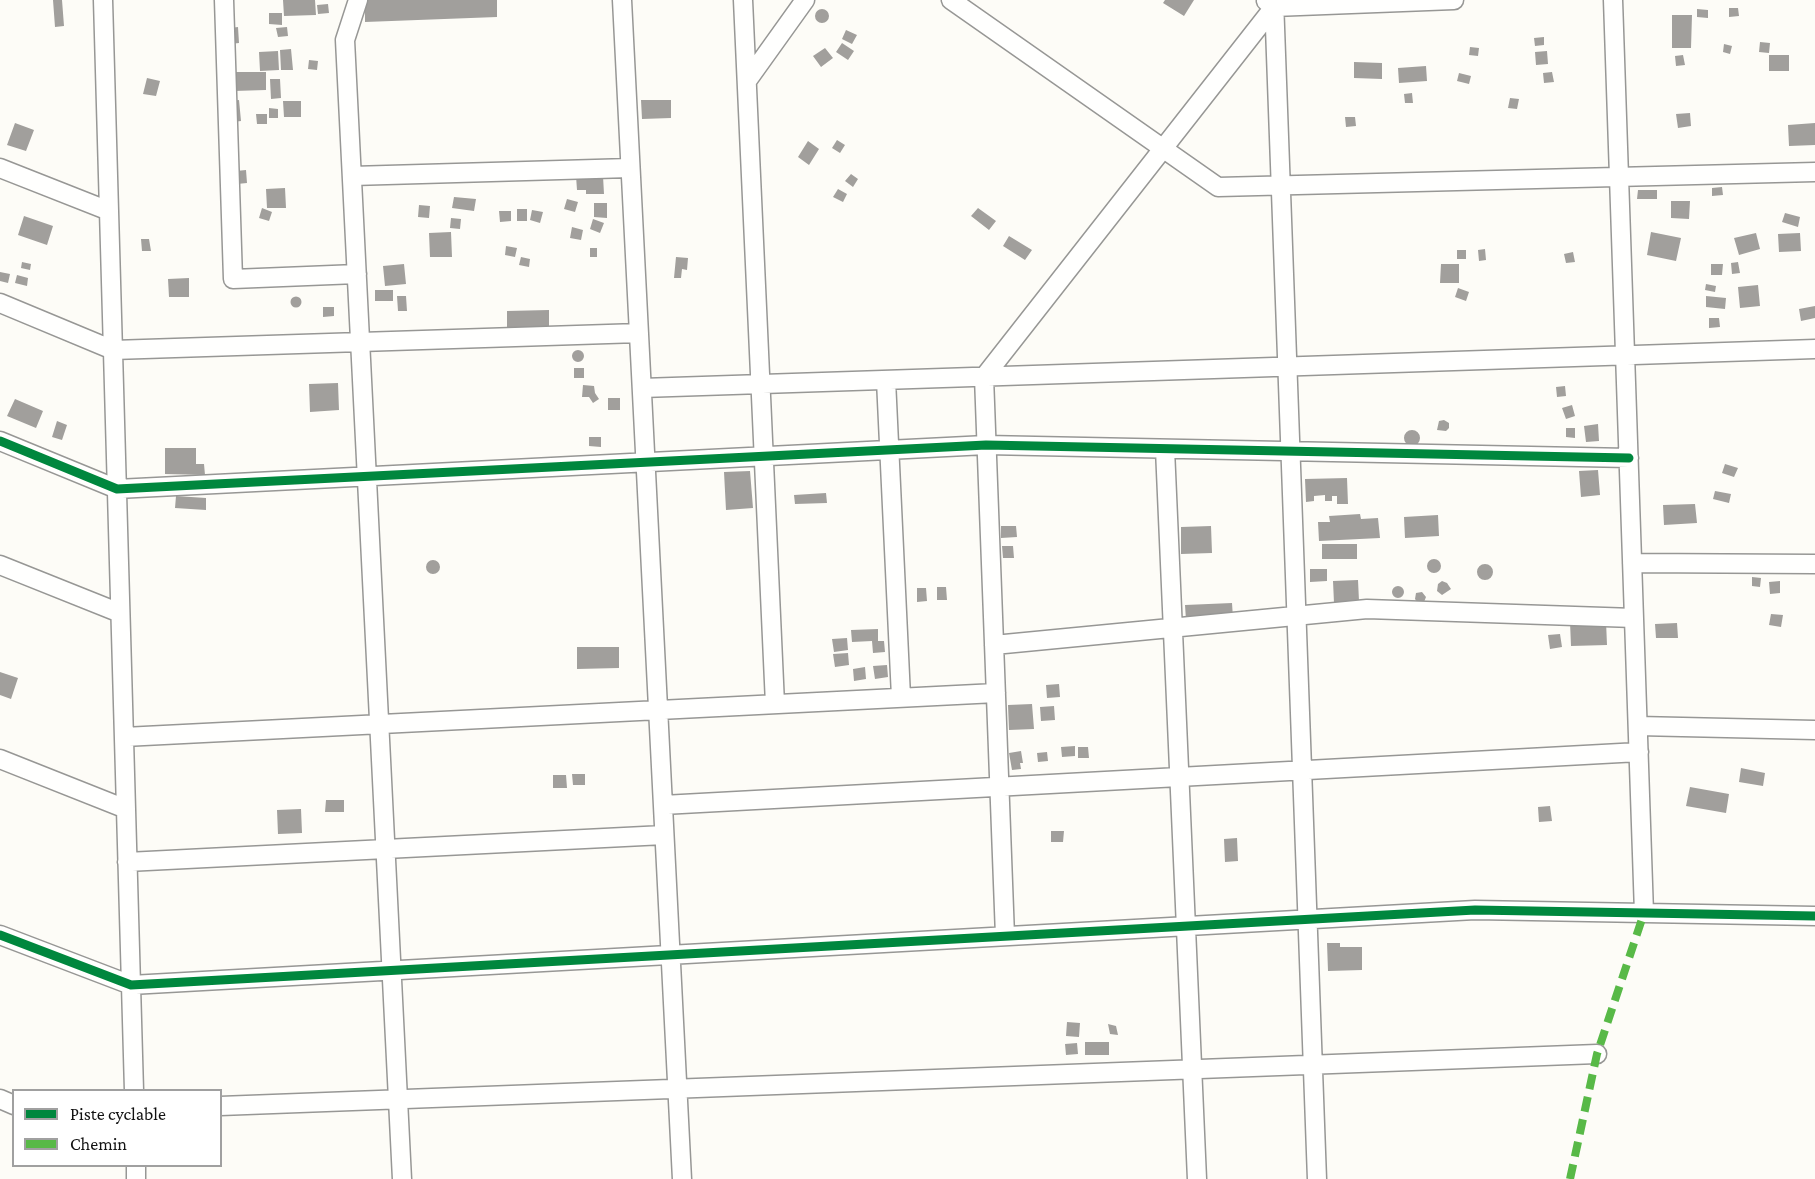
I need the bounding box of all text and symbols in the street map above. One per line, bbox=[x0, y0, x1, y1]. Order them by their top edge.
legend bbox=[12, 1089, 222, 1167]
text: Piste cyclable bbox=[70, 1104, 166, 1124]
text: Chemin bbox=[70, 1134, 127, 1154]

